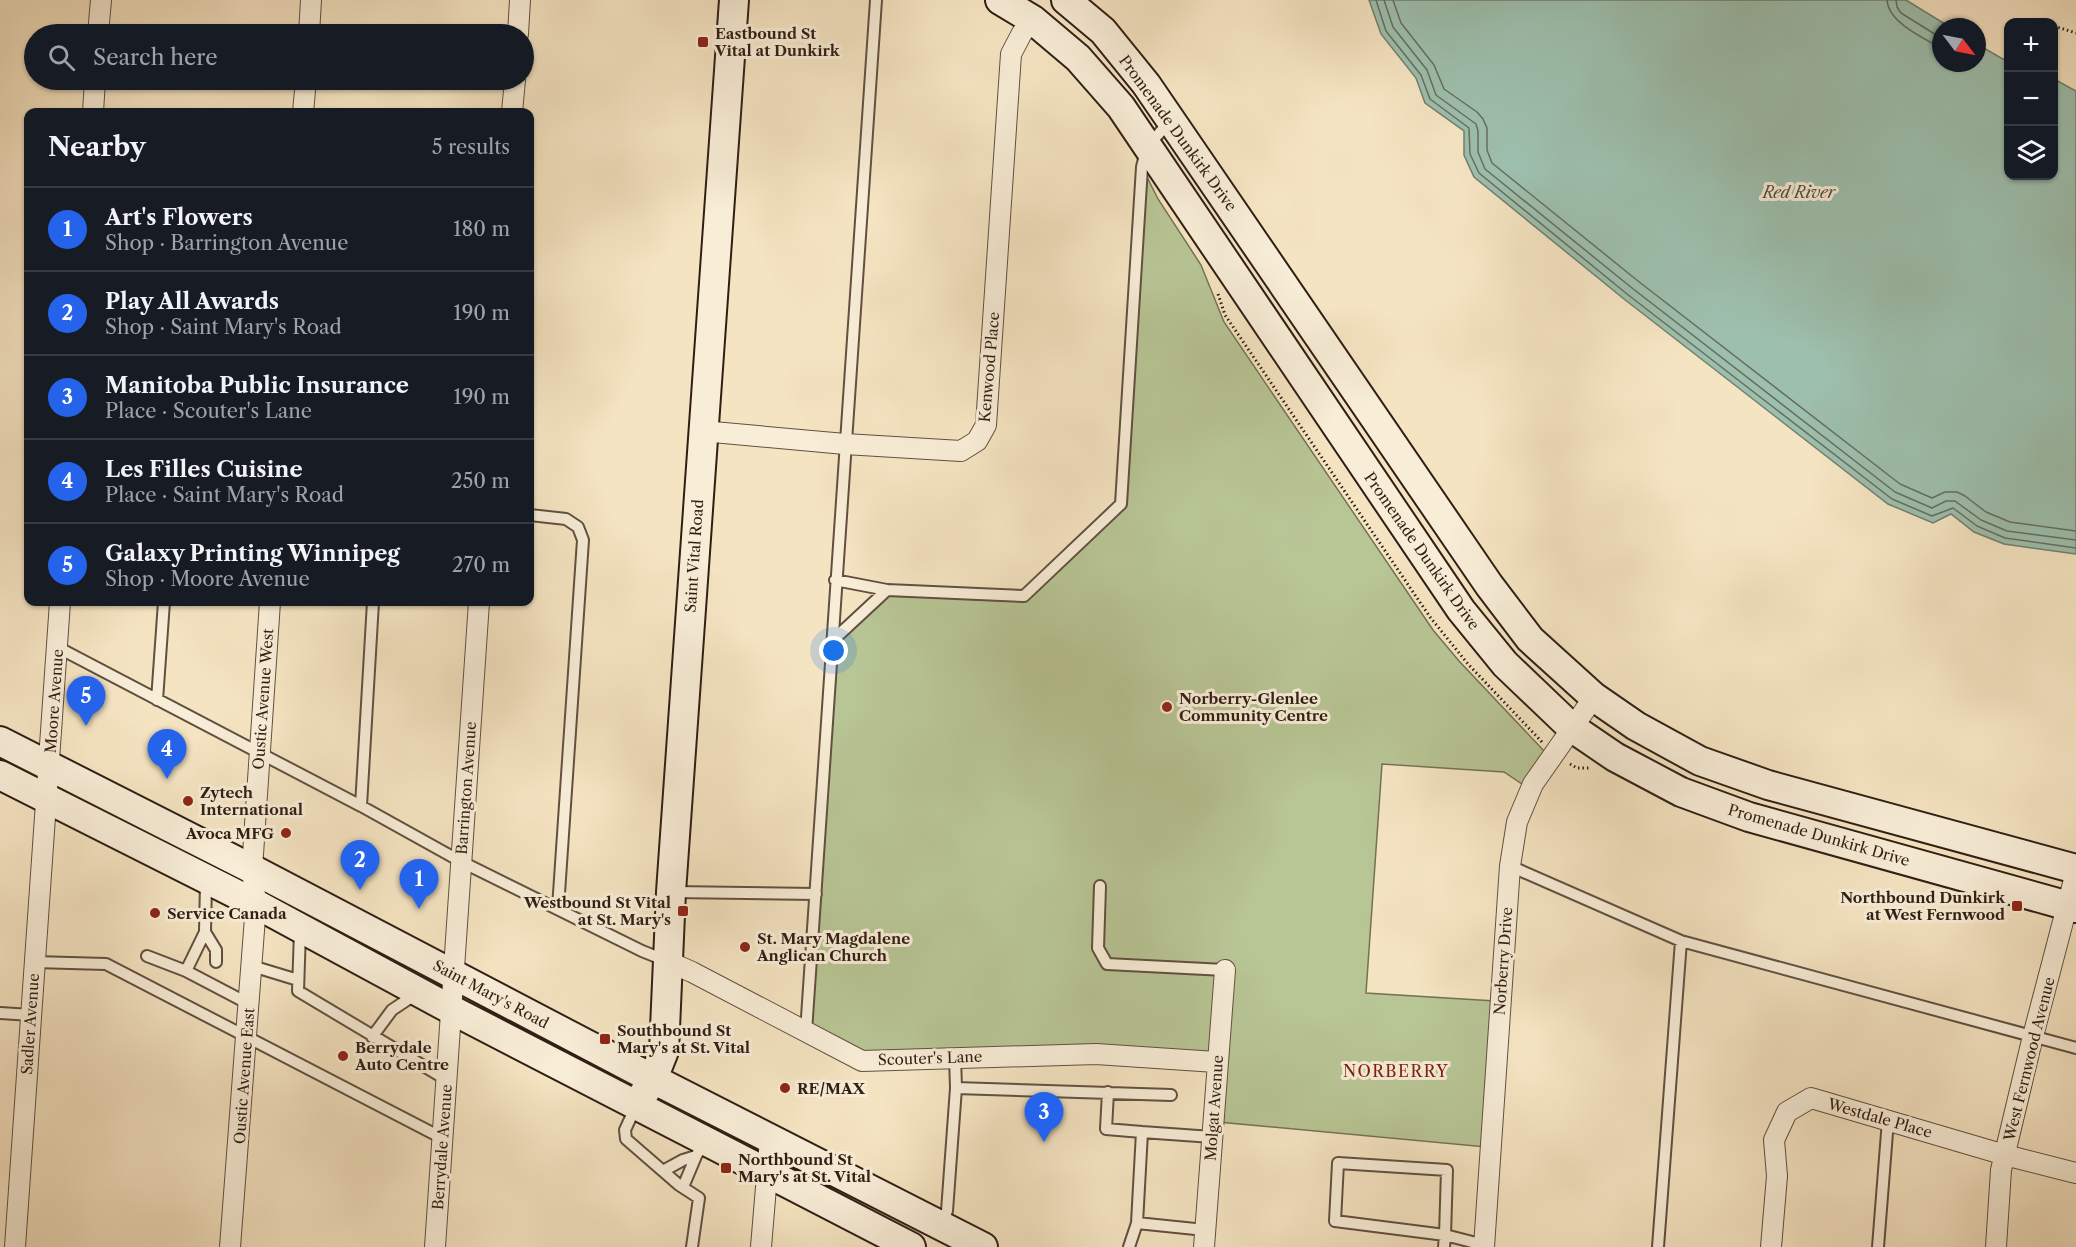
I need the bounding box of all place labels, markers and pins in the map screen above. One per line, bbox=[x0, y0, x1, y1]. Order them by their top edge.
place label: Eastbound St Vital at Dunkirk bbox=[714, 24, 841, 60]
marker: Eastbound St Vital at Dunkirk bbox=[696, 35, 710, 49]
pin: 5 bbox=[66, 676, 106, 726]
place label: Norberry-Glenlee Community Centre bbox=[1179, 689, 1328, 725]
marker: Norberry-Glenlee Community Centre bbox=[1160, 700, 1174, 714]
pin: 4 bbox=[148, 730, 186, 779]
place label: Zytech International bbox=[200, 783, 303, 819]
marker: Zytech International bbox=[181, 794, 195, 808]
place label: Avoca MFG bbox=[185, 824, 274, 843]
marker: Avoca MFG bbox=[279, 826, 293, 840]
pin: 2 bbox=[340, 840, 380, 890]
pin: 1 bbox=[400, 860, 438, 909]
place label: Northbound Dunkirk at West Fernwood bbox=[1840, 888, 2006, 924]
place label: Westbound St Vital at St. Mary's bbox=[523, 893, 671, 929]
marker: Northbound Dunkirk at West Fernwood bbox=[2010, 899, 2024, 913]
place label: Service Canada bbox=[167, 904, 287, 923]
marker: Westbound St Vital at St. Mary's bbox=[676, 904, 690, 918]
marker: Service Canada bbox=[148, 906, 162, 920]
place label: St. Mary Magdalene Anglican Church bbox=[756, 929, 910, 965]
marker: St. Mary Magdalene Anglican Church bbox=[738, 940, 752, 954]
place label: Southbound St Mary's at St. Vital bbox=[617, 1021, 750, 1057]
marker: Southbound St Mary's at St. Vital bbox=[598, 1032, 612, 1046]
place label: Berrydale Auto Centre bbox=[354, 1038, 449, 1074]
marker: Berrydale Auto Centre bbox=[336, 1049, 350, 1063]
place label: RE/MAX bbox=[797, 1079, 866, 1098]
marker: RE/MAX bbox=[778, 1081, 792, 1095]
pin: 3 bbox=[1024, 1092, 1064, 1142]
place label: Northbound St Mary's at St. Vital bbox=[738, 1150, 871, 1186]
marker: Northbound St Mary's at St. Vital bbox=[719, 1161, 733, 1175]

